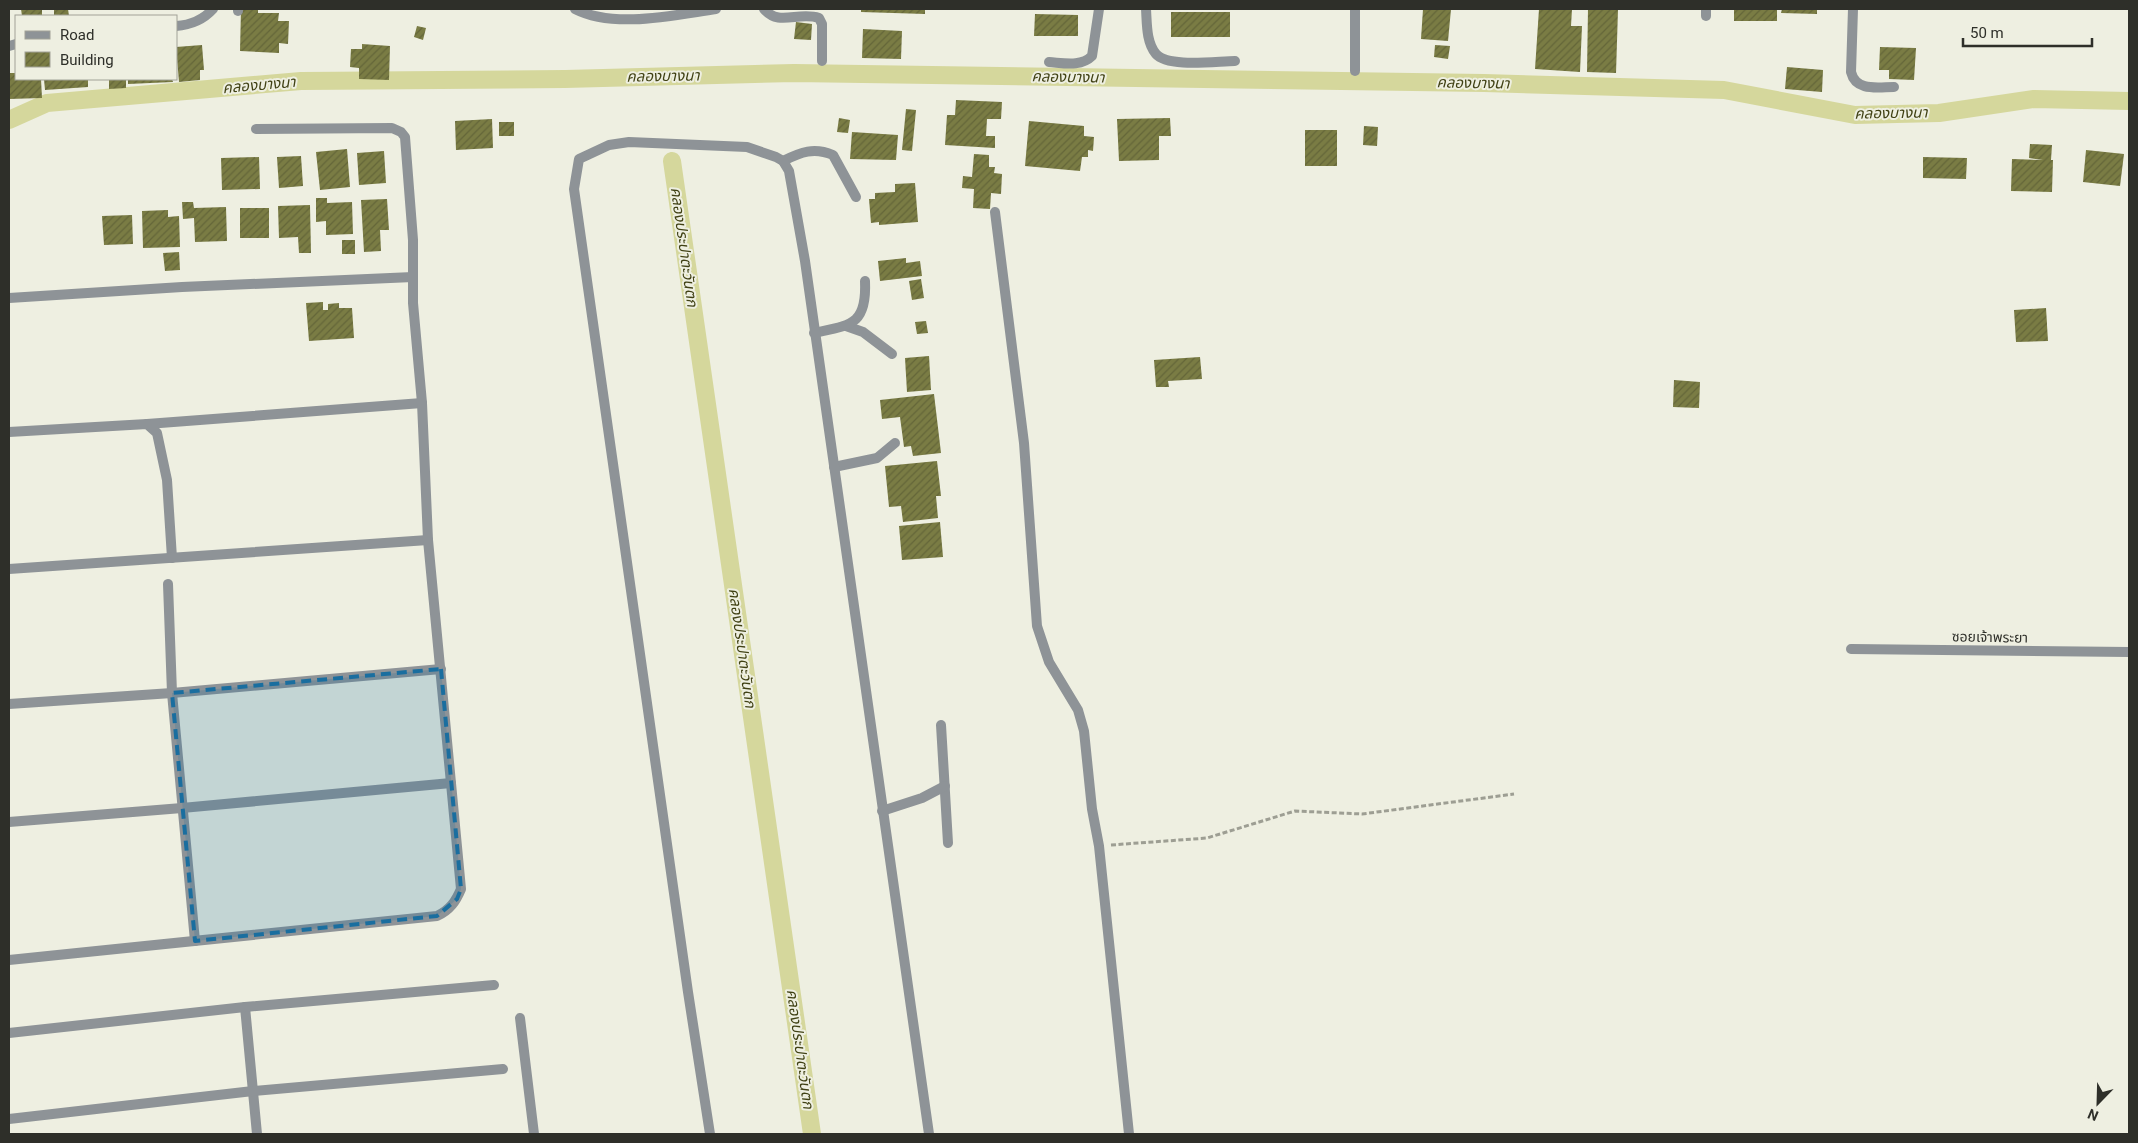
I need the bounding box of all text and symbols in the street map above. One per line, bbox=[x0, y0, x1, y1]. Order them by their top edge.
legend bbox=[15, 15, 178, 80]
scale bar bbox=[1963, 15, 2092, 47]
text: 50 m bbox=[1970, 24, 2004, 42]
text: Road bbox=[60, 26, 94, 44]
text: Building bbox=[60, 51, 114, 69]
water label: คลองบางนา bbox=[626, 66, 701, 86]
water label: คลองบางนา bbox=[1031, 67, 1106, 87]
water label: คลองบางนา bbox=[222, 73, 297, 97]
water label: คลองบางนา bbox=[1436, 73, 1511, 93]
water label: คลองบางนา bbox=[1854, 103, 1929, 123]
water label: คลองประปาตะวันตก bbox=[667, 186, 701, 309]
water label: คลองประปาตะวันตก bbox=[725, 587, 759, 710]
street label: ซอยเจ้าพระยา bbox=[1952, 628, 2028, 646]
water label: คลองประปาตะวันตก bbox=[783, 988, 817, 1111]
north arrow bbox=[2073, 1078, 2123, 1128]
text: N bbox=[2085, 1106, 2101, 1124]

